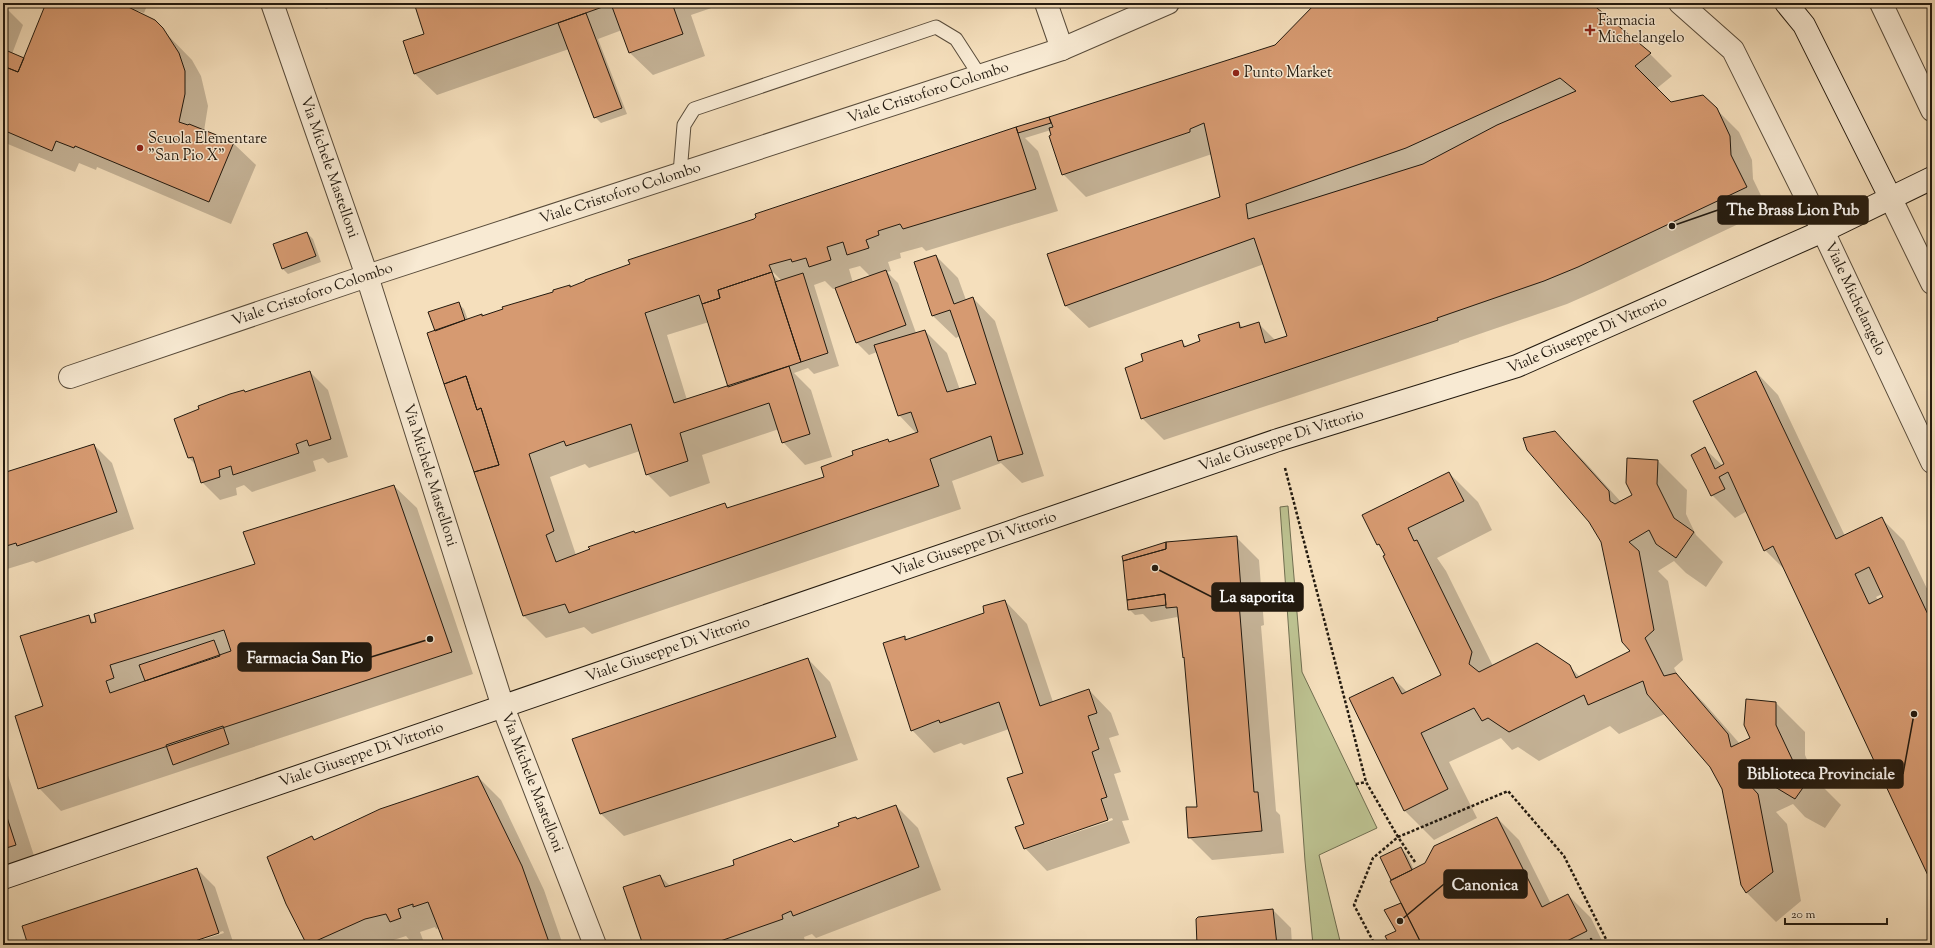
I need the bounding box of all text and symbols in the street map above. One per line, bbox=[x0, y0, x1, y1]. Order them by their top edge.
place label: Farmacia Michelangelo bbox=[1598, 11, 1684, 49]
marker: Farmacia Michelangelo bbox=[1585, 25, 1595, 35]
street label: Viale Cristoforo Colombo bbox=[845, 57, 1012, 129]
place label: Punto Market bbox=[1244, 63, 1332, 84]
marker: Punto Market bbox=[1231, 68, 1241, 78]
street label: Via Michele Mastelloni bbox=[295, 94, 363, 241]
place label: Scuola Elementare "San Pio X" bbox=[148, 129, 267, 167]
marker: Scuola Elementare "San Pio X" bbox=[135, 143, 145, 153]
street label: Viale Cristoforo Colombo bbox=[537, 157, 704, 229]
callout: The Brass Lion Pub bbox=[1718, 196, 1868, 224]
text: The Brass Lion Pub bbox=[1726, 200, 1860, 223]
street label: Viale Michelangelo bbox=[1819, 239, 1891, 359]
street label: Viale Cristoforo Colombo bbox=[229, 258, 396, 332]
street label: Viale Giuseppe Di Vittorio bbox=[1505, 291, 1670, 379]
street label: Via Michele Mastelloni bbox=[398, 401, 462, 549]
street label: Viale Giuseppe Di Vittorio bbox=[1196, 404, 1366, 477]
street label: Viale Giuseppe Di Vittorio bbox=[889, 506, 1059, 582]
callout: La saporita bbox=[1212, 583, 1303, 611]
text: La saporita bbox=[1220, 587, 1295, 610]
street label: Viale Giuseppe Di Vittorio bbox=[583, 612, 753, 688]
callout: Farmacia San Pio bbox=[238, 643, 371, 671]
text: Farmacia San Pio bbox=[247, 648, 364, 671]
street label: Via Michele Mastelloni bbox=[496, 710, 569, 856]
street label: Viale Giuseppe Di Vittorio bbox=[276, 717, 446, 793]
callout: Biblioteca Provinciale bbox=[1739, 760, 1903, 788]
text: Biblioteca Provinciale bbox=[1747, 764, 1895, 787]
callout: Canonica bbox=[1444, 870, 1527, 898]
text: Canonica bbox=[1452, 875, 1519, 898]
scale bar bbox=[1785, 900, 1887, 926]
text: 20 m bbox=[1791, 906, 1816, 924]

